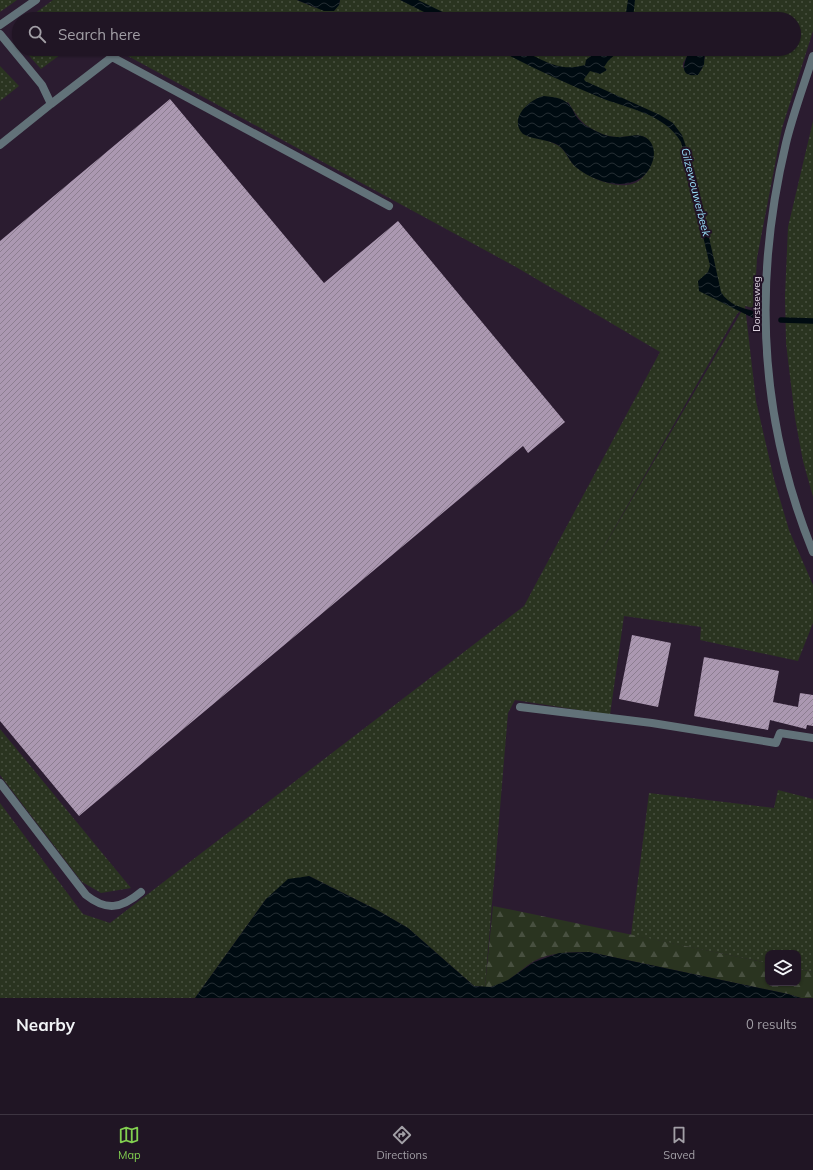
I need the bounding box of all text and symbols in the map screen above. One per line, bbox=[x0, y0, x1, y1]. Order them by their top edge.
search box bbox=[12, 12, 801, 56]
icon: search bbox=[26, 23, 48, 45]
text: Search here bbox=[58, 25, 140, 44]
water label: Gilzewouwerbeek bbox=[678, 146, 714, 238]
street label: Dorstseweg bbox=[750, 276, 763, 332]
map controls bbox=[765, 950, 801, 986]
button: layers bbox=[765, 950, 801, 986]
text: Nearby bbox=[16, 1014, 75, 1035]
text: 0 results bbox=[746, 1016, 797, 1032]
tab: Map bbox=[118, 1124, 141, 1162]
tab: Directions bbox=[377, 1124, 427, 1162]
tab: Saved bbox=[663, 1124, 695, 1162]

